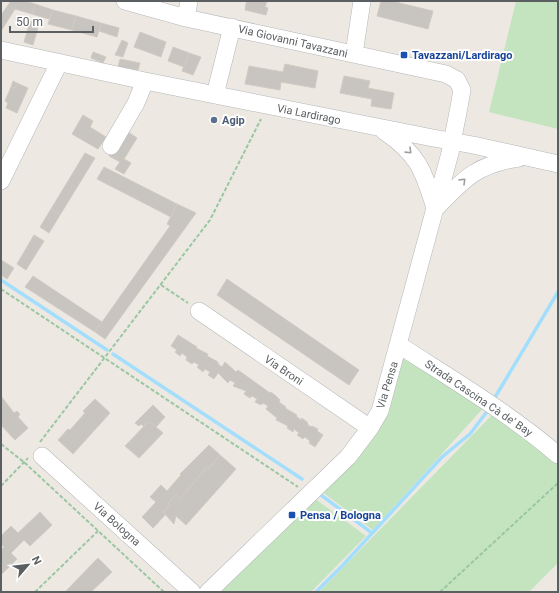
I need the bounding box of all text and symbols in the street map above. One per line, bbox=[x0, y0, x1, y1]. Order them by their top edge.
scale bar bbox=[10, 8, 93, 34]
text: 50 m bbox=[16, 15, 43, 29]
street label: Via Giovanni Tavazzani bbox=[237, 23, 349, 60]
place label: Tavazzani/Lardirago bbox=[412, 49, 513, 62]
marker: Tavazzani/Lardirago bbox=[399, 50, 409, 60]
street label: Via Lardirago bbox=[276, 102, 342, 127]
place label: Agip bbox=[222, 114, 245, 127]
marker: Agip bbox=[209, 115, 219, 125]
one-way arrow bbox=[404, 146, 412, 154]
one-way arrow bbox=[458, 178, 466, 186]
street label: Via Broni bbox=[262, 353, 306, 388]
street label: Strada Cascina Cà de' Bay bbox=[422, 358, 536, 440]
street label: Via Pensa bbox=[374, 360, 401, 410]
street label: Via Bologna bbox=[91, 500, 143, 549]
place label: Pensa / Bologna bbox=[300, 509, 381, 522]
marker: Pensa / Bologna bbox=[287, 510, 297, 520]
north arrow bbox=[8, 545, 48, 585]
text: N bbox=[29, 554, 44, 567]

